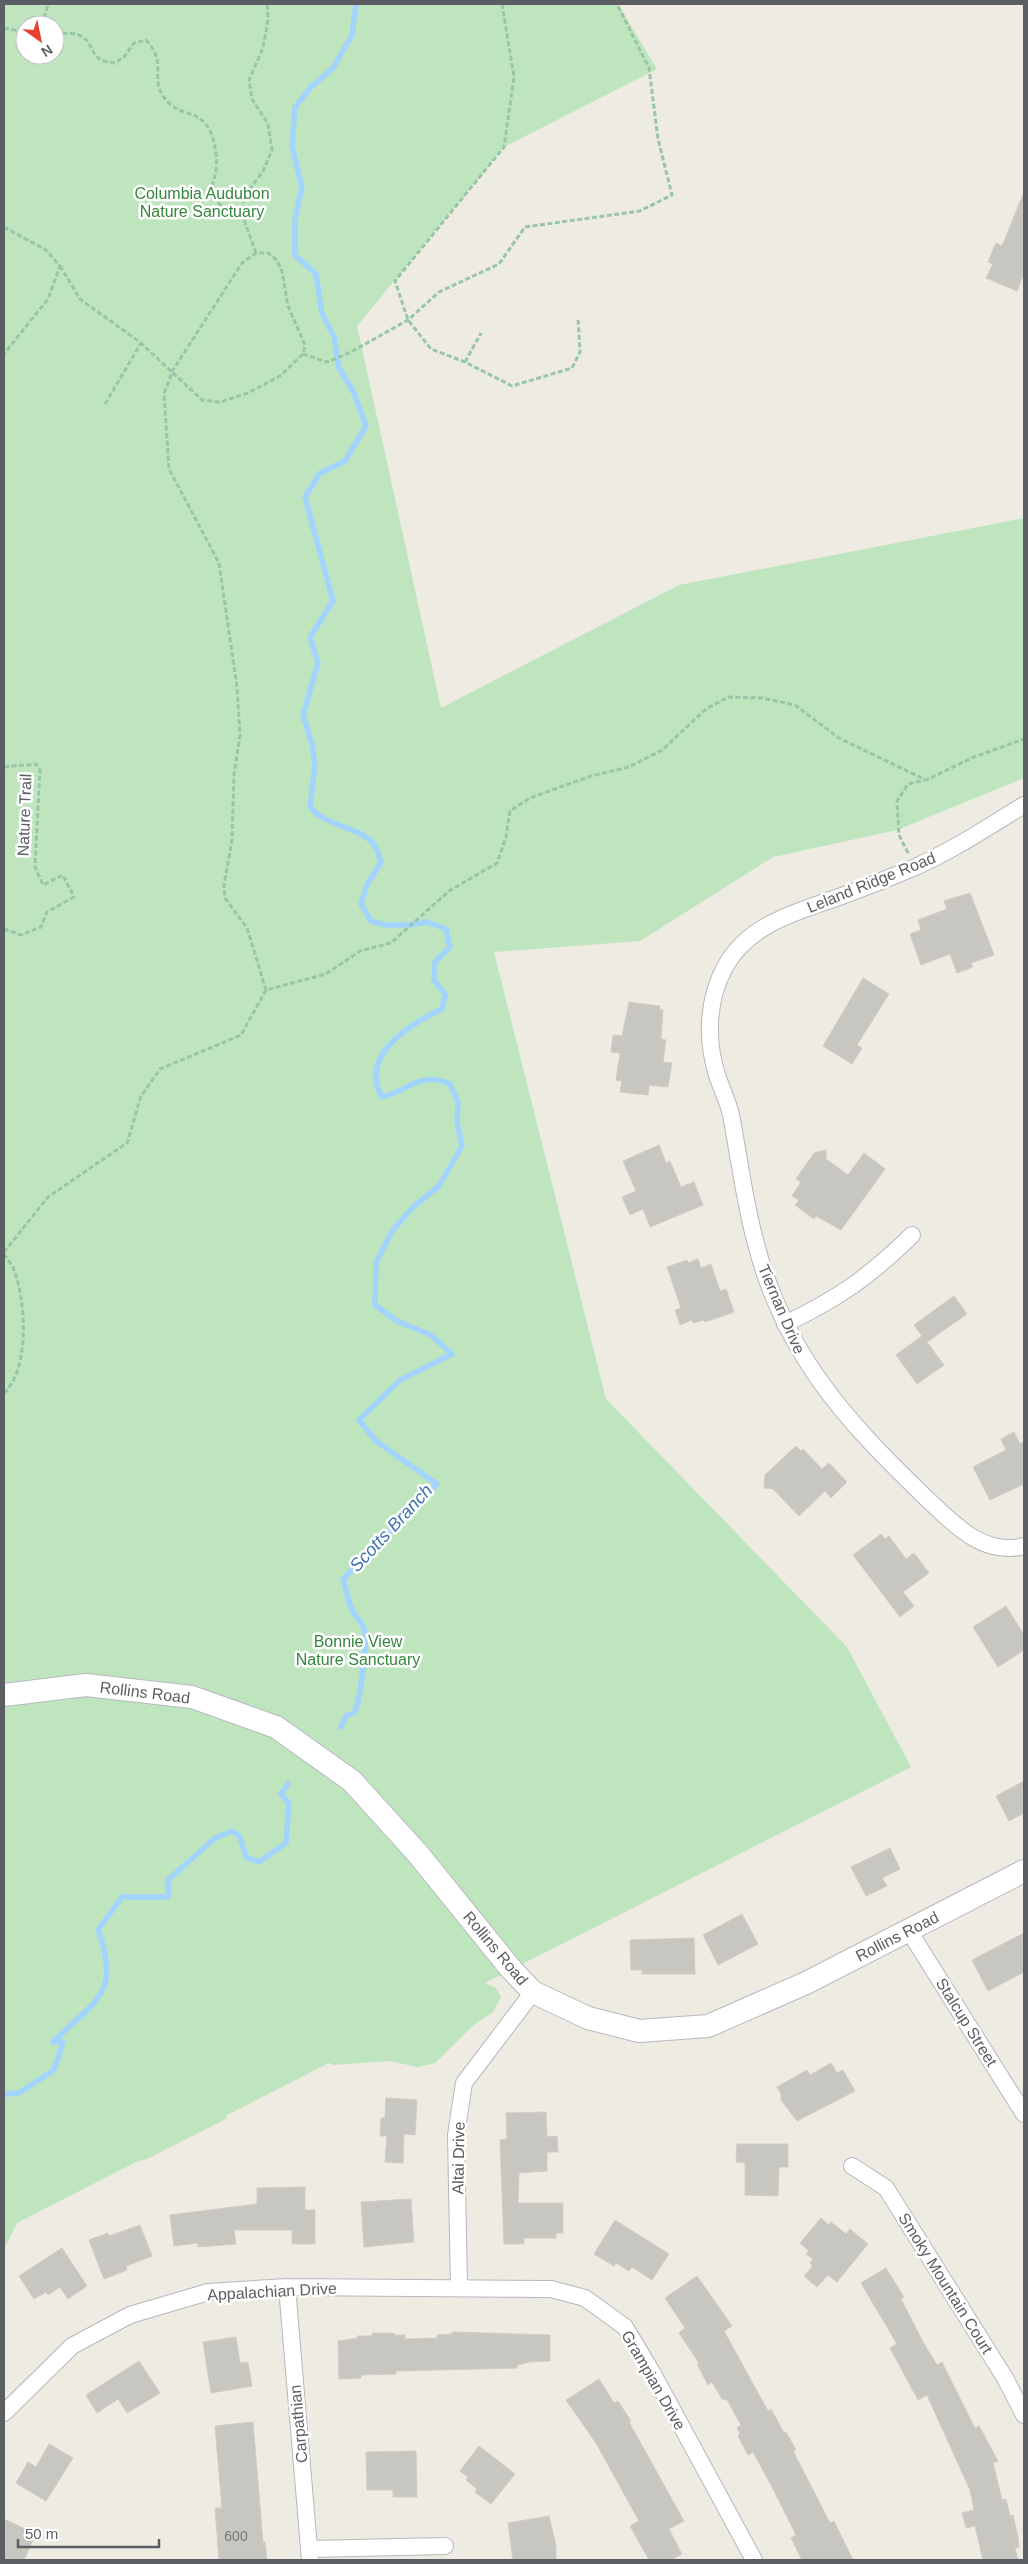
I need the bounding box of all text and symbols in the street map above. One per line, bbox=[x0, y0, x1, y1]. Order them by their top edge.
north arrow bbox=[15, 15, 65, 65]
text: N bbox=[38, 41, 56, 60]
park label: Columbia Audubon Nature Sanctuary bbox=[134, 185, 270, 220]
street label: Nature Trail bbox=[15, 773, 34, 857]
street label: Leland Ridge Road bbox=[804, 849, 938, 916]
street label: Tiernan Drive bbox=[755, 1262, 808, 1357]
water label: Scotts Branch bbox=[345, 1480, 437, 1576]
park label: Bonnie View Nature Sanctuary bbox=[296, 1633, 420, 1668]
street label: Rollins Road bbox=[99, 1679, 191, 1706]
street label: Rollins Road bbox=[460, 1908, 531, 1989]
street label: Rollins Road bbox=[853, 1908, 942, 1965]
street label: Stalcup Street bbox=[933, 1975, 1001, 2070]
street label: Altai Drive bbox=[449, 2121, 468, 2195]
street label: Smoky Mountain Court bbox=[895, 2210, 996, 2357]
street label: Appalachian Drive bbox=[207, 2280, 337, 2303]
street label: Grampian Drive bbox=[618, 2327, 689, 2433]
street label: Carpathian bbox=[287, 2384, 310, 2464]
scale bar bbox=[18, 2516, 159, 2548]
text: 50 m bbox=[25, 2525, 58, 2542]
house number: 600 bbox=[224, 2528, 248, 2544]

